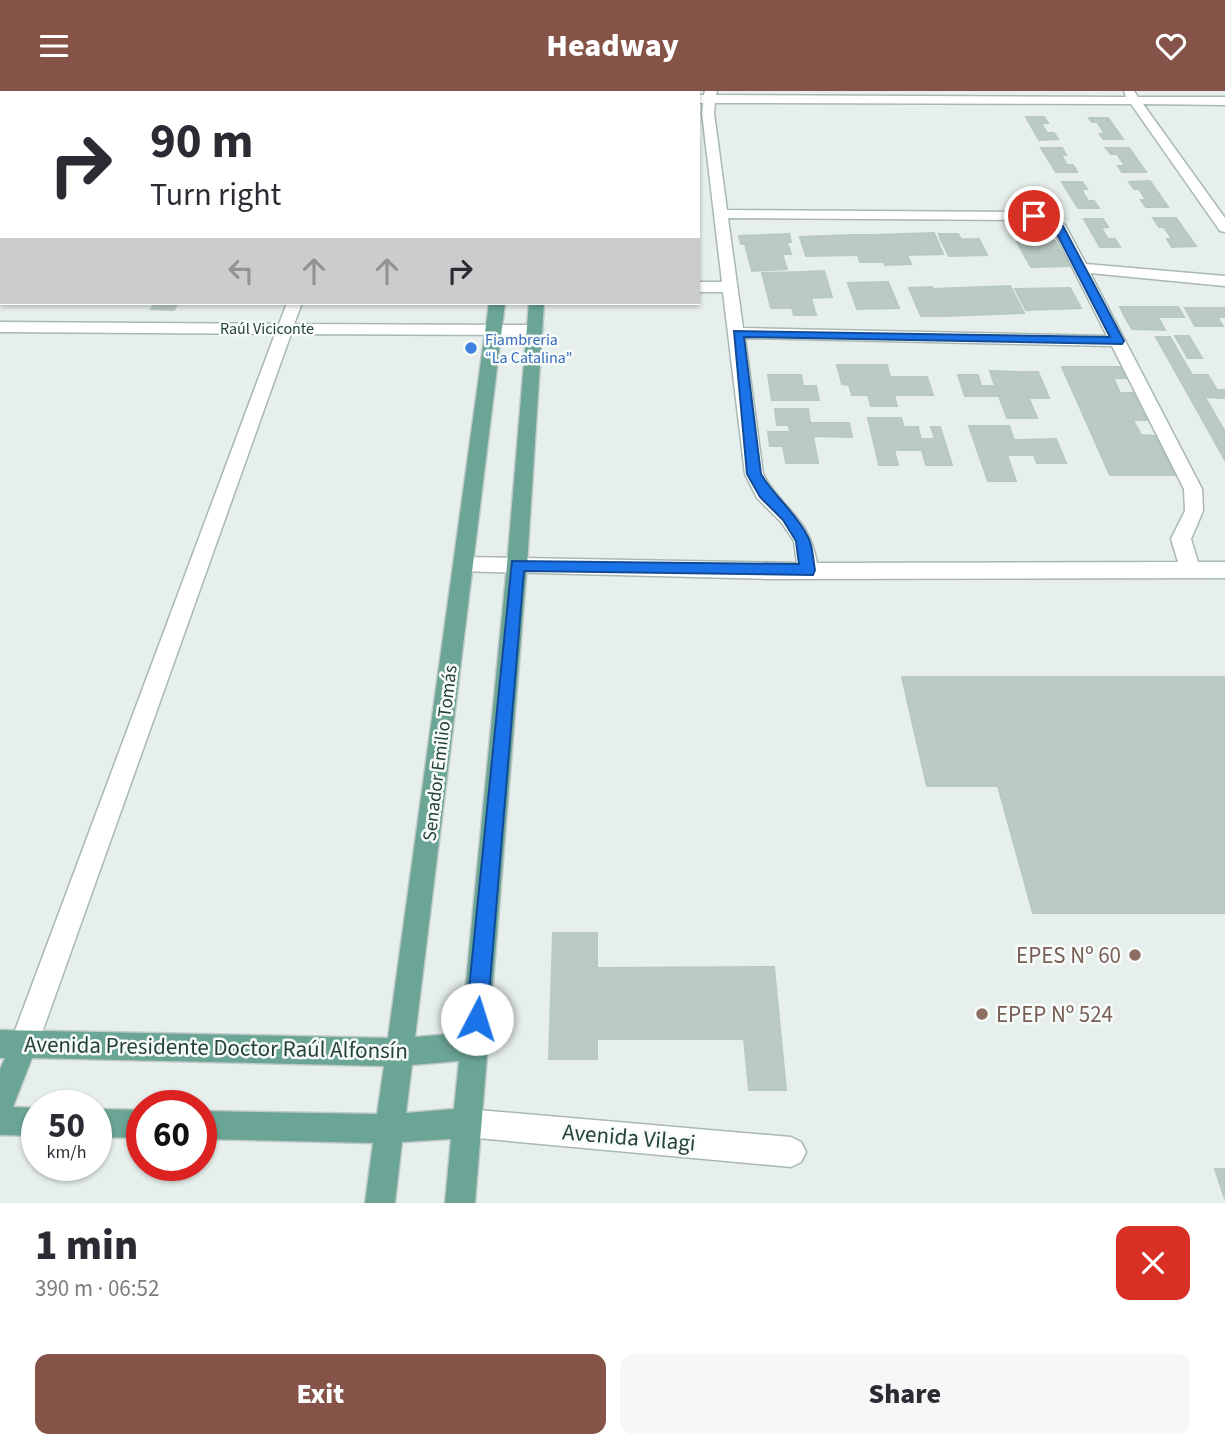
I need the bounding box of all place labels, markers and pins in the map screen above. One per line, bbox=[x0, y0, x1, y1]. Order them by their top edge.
pin bbox=[1004, 186, 1064, 246]
place label: Fiambreria “La Catalina” bbox=[485, 329, 572, 369]
marker: Fiambreria “La Catalina” bbox=[463, 340, 479, 356]
place label: EPES Nº 60 bbox=[1016, 939, 1121, 972]
marker: EPES Nº 60 bbox=[1127, 947, 1143, 963]
place label: EPEP Nº 524 bbox=[996, 998, 1113, 1031]
marker: EPEP Nº 524 bbox=[974, 1006, 990, 1022]

